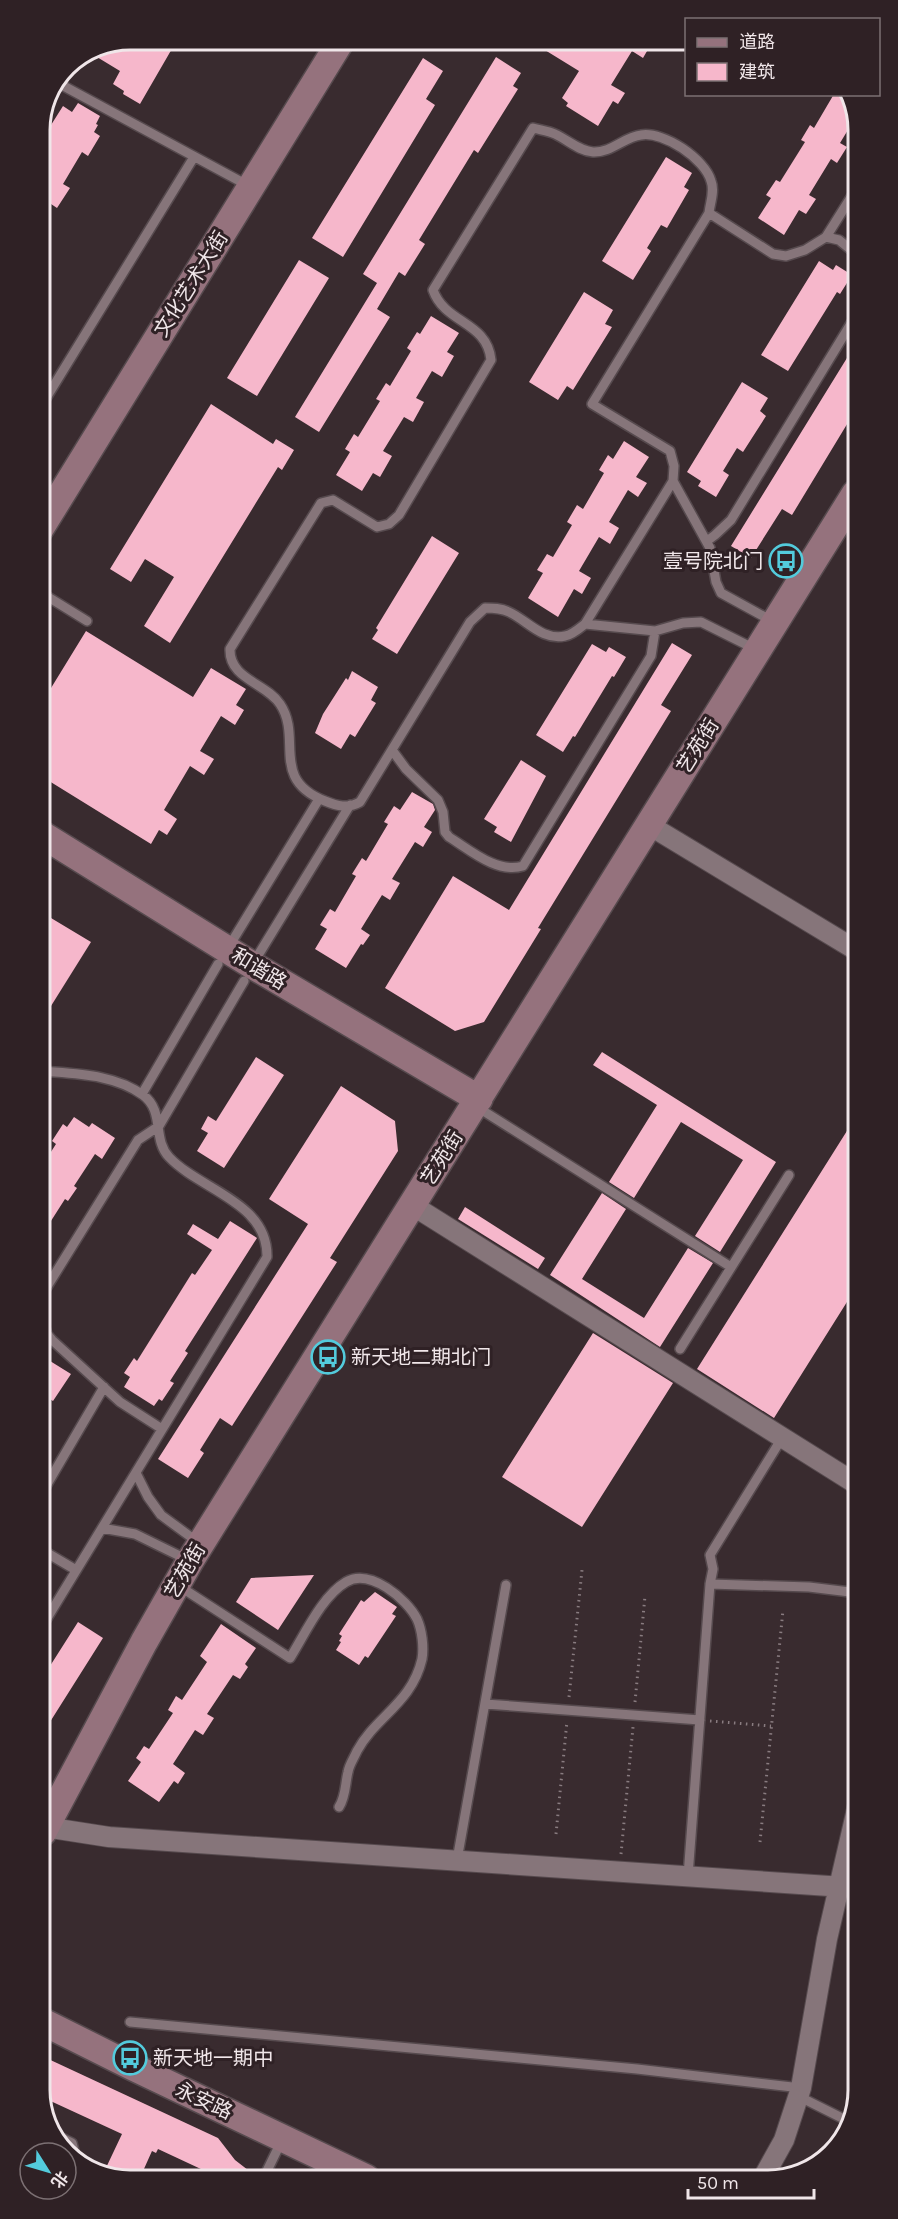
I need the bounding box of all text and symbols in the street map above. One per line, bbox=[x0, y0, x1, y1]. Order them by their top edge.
legend bbox=[685, 18, 880, 96]
text: 道路 bbox=[739, 31, 775, 53]
text: 建筑 bbox=[739, 61, 775, 83]
street label: 文化艺术大街 bbox=[149, 227, 233, 341]
bus stop icon: 壹号院北门 bbox=[768, 543, 804, 579]
place label: 壹号院北门 bbox=[663, 550, 763, 573]
street label: 艺苑街 bbox=[672, 714, 724, 778]
street label: 和谐路 bbox=[227, 944, 291, 994]
street label: 艺苑街 bbox=[416, 1126, 468, 1190]
bus stop icon: 新天地二期北门 bbox=[310, 1339, 346, 1375]
place label: 新天地二期北门 bbox=[351, 1346, 491, 1369]
street label: 艺苑街 bbox=[160, 1539, 210, 1603]
bus stop icon: 新天地一期中 bbox=[112, 2040, 148, 2076]
place label: 新天地一期中 bbox=[153, 2047, 273, 2070]
street label: 永安路 bbox=[172, 2078, 236, 2124]
north arrow bbox=[18, 2141, 78, 2201]
scale bar bbox=[688, 2162, 814, 2200]
text: 北 bbox=[47, 2168, 72, 2192]
text: 50 m bbox=[697, 2172, 739, 2194]

